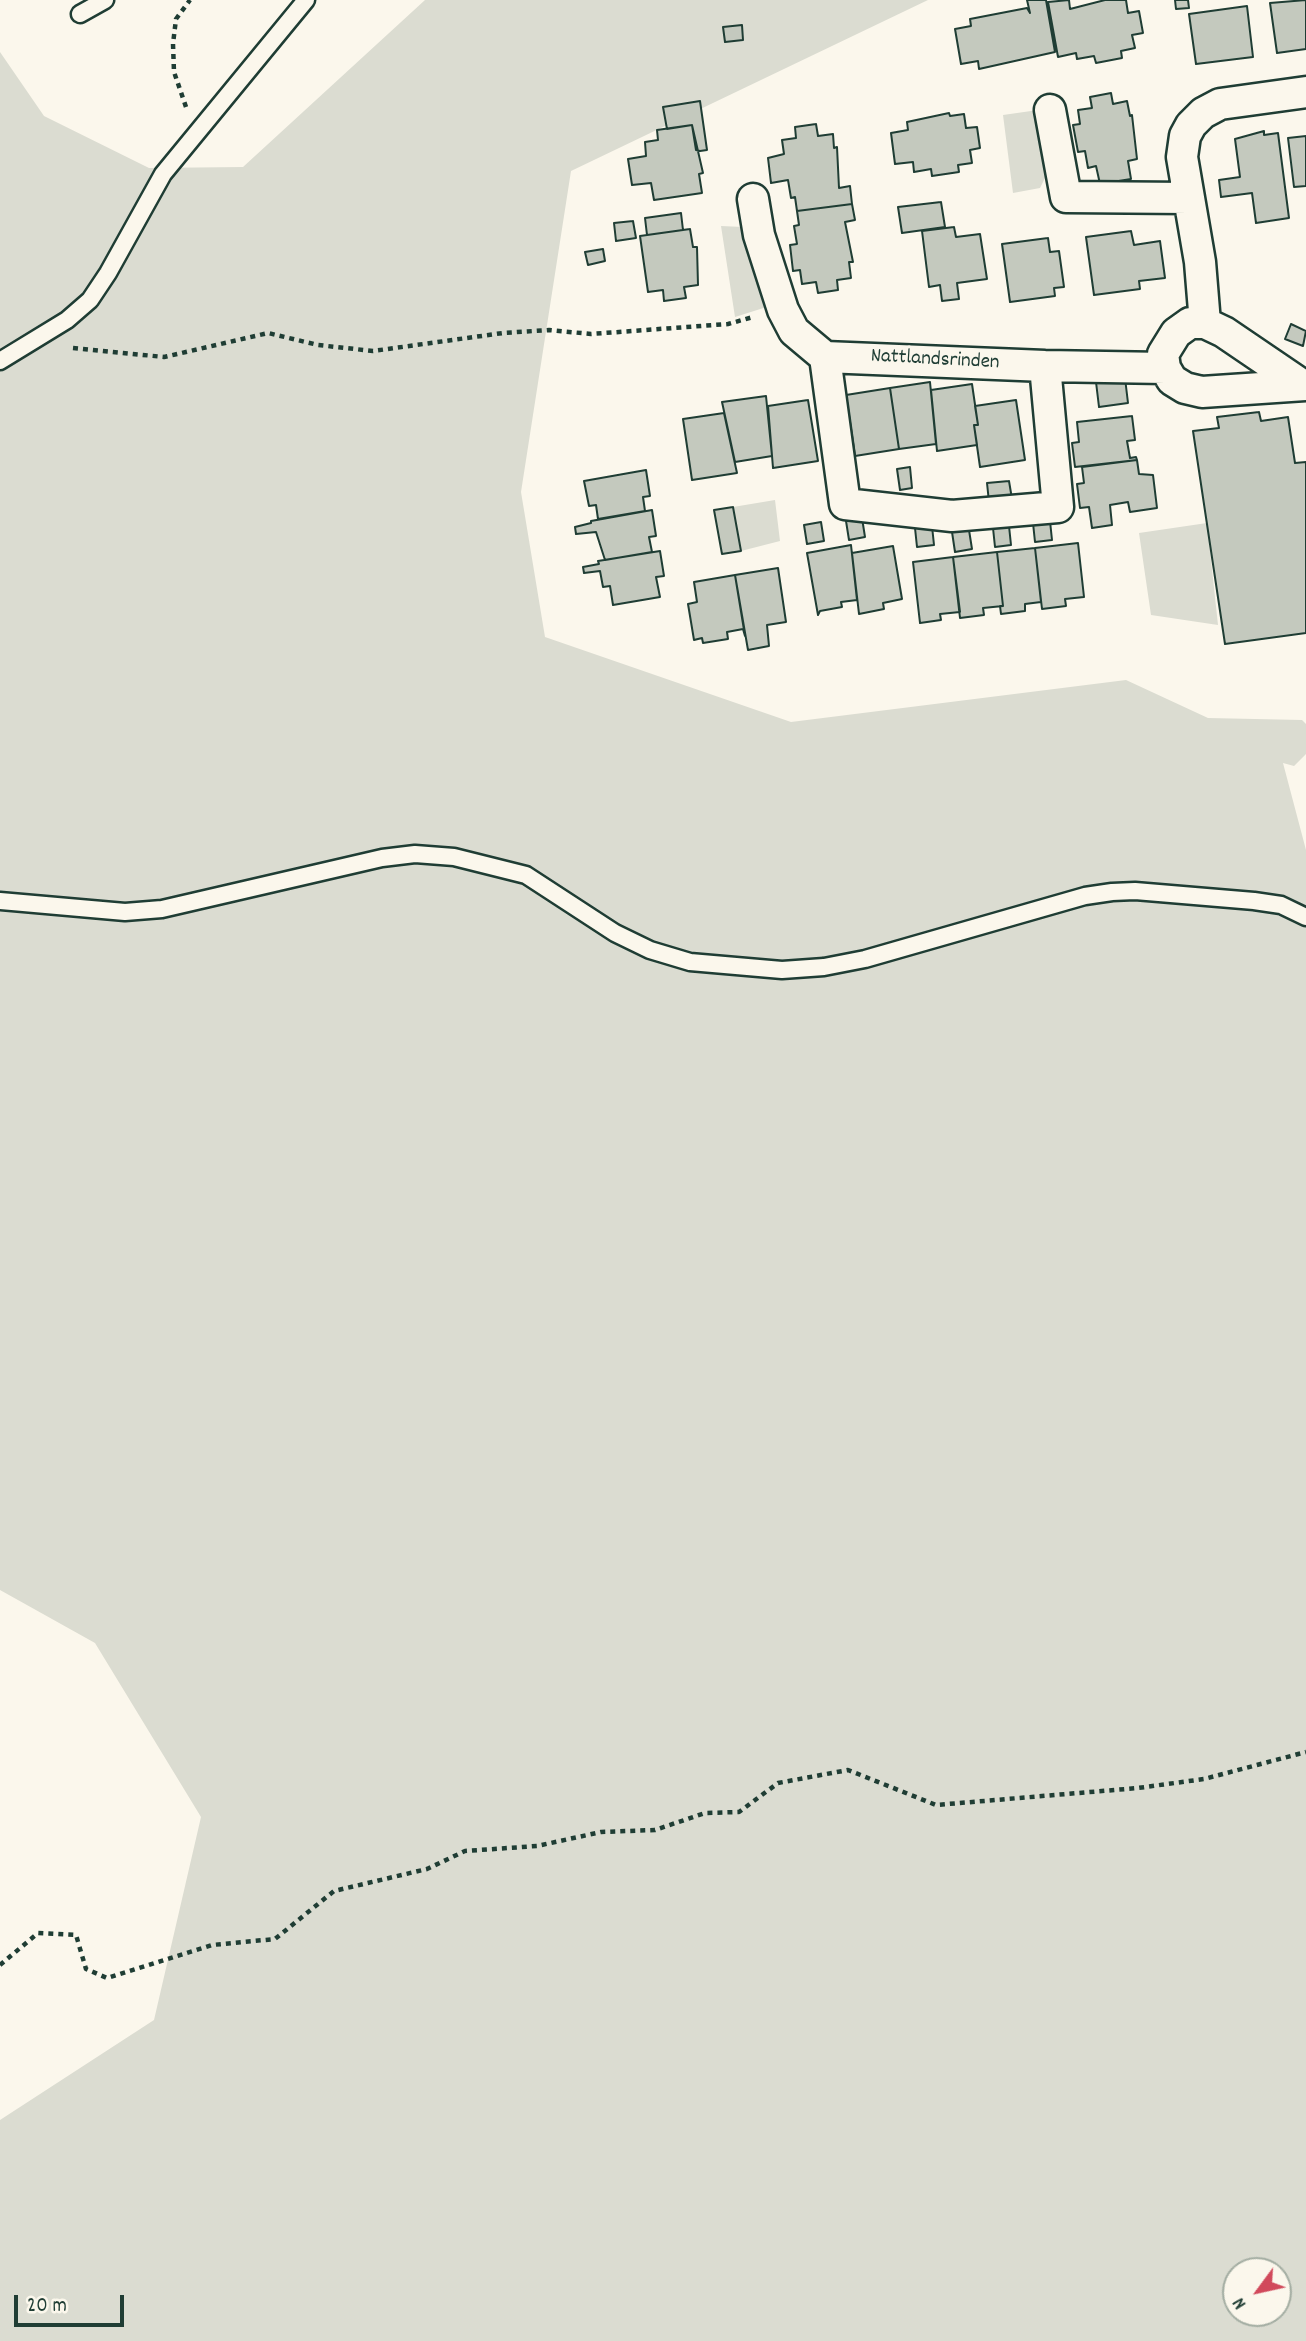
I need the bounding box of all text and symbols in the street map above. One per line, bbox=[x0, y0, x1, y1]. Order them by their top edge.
street label: Nattlandsrinden bbox=[870, 345, 1000, 377]
north arrow bbox=[1222, 2257, 1292, 2327]
scale bar bbox=[18, 2282, 128, 2326]
text: N bbox=[1227, 2291, 1255, 2314]
text: 20 m bbox=[27, 2292, 67, 2322]

